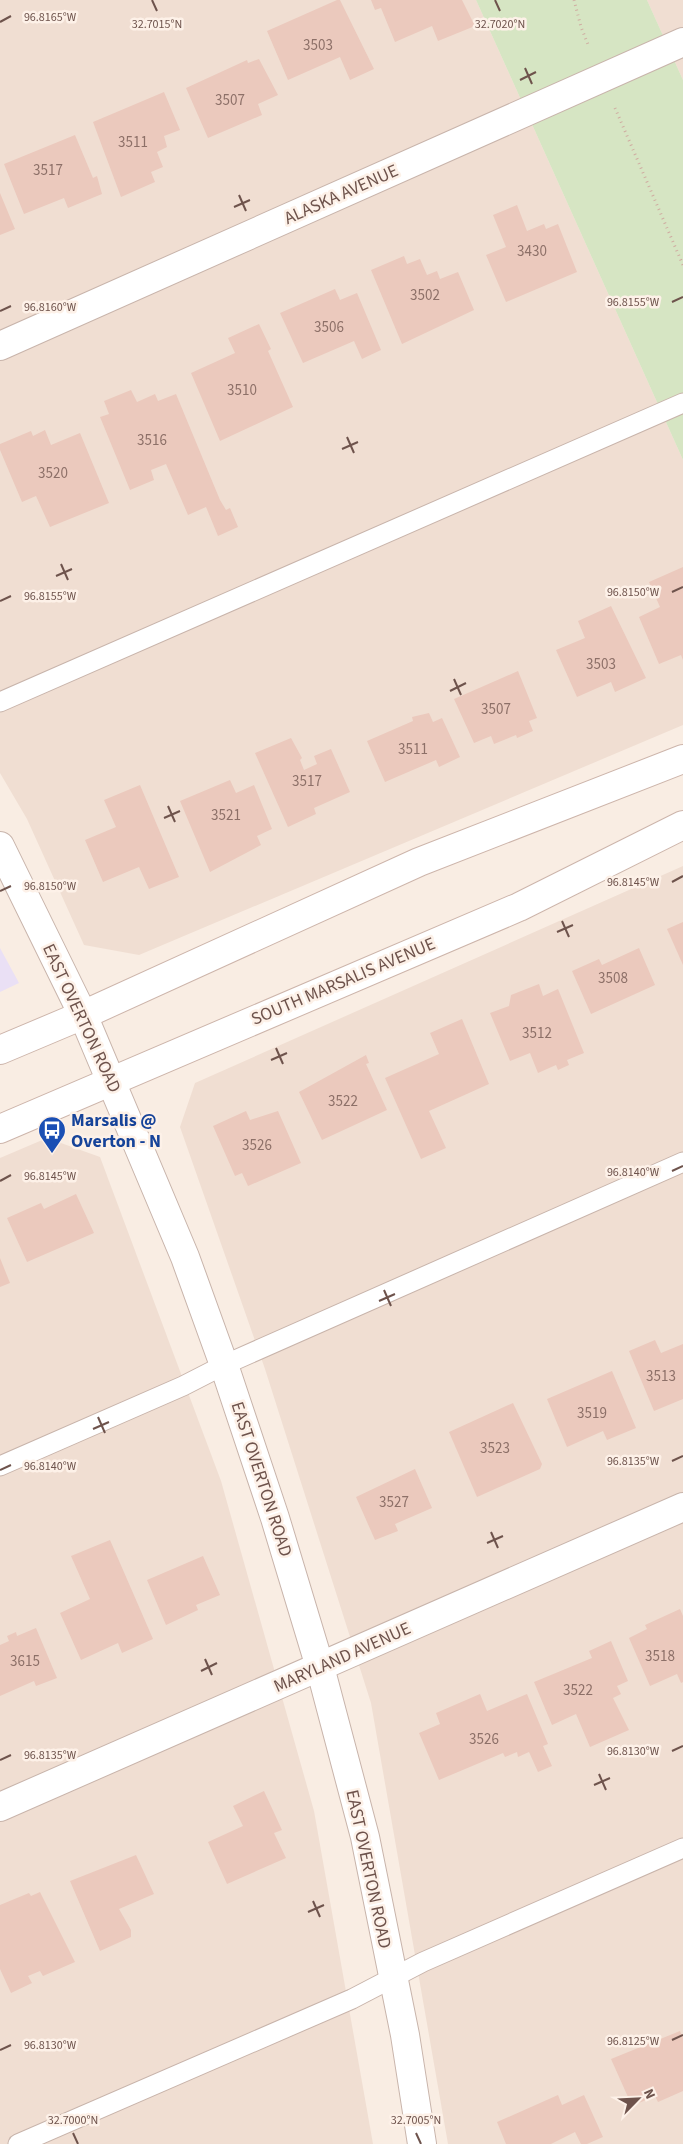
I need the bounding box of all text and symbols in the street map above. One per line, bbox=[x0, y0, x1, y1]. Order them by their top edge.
text: 96.8165°W bbox=[24, 9, 77, 26]
text: 32.7015°N bbox=[132, 16, 182, 33]
text: 32.7020°N bbox=[475, 16, 525, 33]
house number: 3503 bbox=[303, 35, 333, 56]
house number: 3507 bbox=[215, 90, 245, 111]
house number: 3511 bbox=[118, 132, 148, 153]
street label: ALASKA AVENUE bbox=[280, 158, 402, 231]
house number: 3517 bbox=[33, 160, 63, 181]
house number: 3430 bbox=[517, 241, 547, 262]
house number: 3502 bbox=[410, 285, 440, 306]
text: 96.8155°W bbox=[607, 294, 660, 311]
text: 96.8160°W bbox=[24, 299, 77, 316]
house number: 3506 bbox=[314, 317, 344, 338]
house number: 3510 bbox=[227, 380, 257, 401]
house number: 3516 bbox=[137, 430, 167, 451]
house number: 3520 bbox=[38, 463, 68, 484]
text: 96.8150°W bbox=[607, 584, 660, 601]
text: 96.8155°W bbox=[24, 588, 77, 605]
house number: 3503 bbox=[586, 654, 616, 675]
house number: 3507 bbox=[481, 699, 511, 720]
house number: 3511 bbox=[398, 739, 428, 760]
house number: 3517 bbox=[292, 771, 322, 792]
house number: 3521 bbox=[211, 805, 241, 826]
text: 96.8145°W bbox=[607, 874, 660, 891]
text: 96.8150°W bbox=[24, 878, 77, 895]
street label: SOUTH MARSALIS AVENUE bbox=[247, 931, 439, 1032]
street label: EAST OVERTON ROAD bbox=[36, 940, 127, 1097]
house number: 3508 bbox=[598, 968, 628, 989]
house number: 3512 bbox=[522, 1023, 552, 1044]
house number: 3522 bbox=[328, 1091, 358, 1112]
place label: Marsalis @ Overton - N bbox=[71, 1108, 161, 1154]
bus stop icon: Marsalis @ Overton - N bbox=[37, 1115, 67, 1154]
house number: 3526 bbox=[242, 1135, 272, 1156]
text: 96.8140°W bbox=[607, 1164, 660, 1181]
text: 96.8145°W bbox=[24, 1168, 77, 1185]
house number: 3513 bbox=[646, 1366, 676, 1387]
street label: EAST OVERTON ROAD bbox=[225, 1398, 298, 1560]
house number: 3519 bbox=[577, 1403, 607, 1424]
house number: 3523 bbox=[480, 1438, 510, 1459]
text: 96.8135°W bbox=[607, 1453, 660, 1470]
text: 96.8140°W bbox=[24, 1458, 77, 1475]
house number: 3527 bbox=[379, 1492, 409, 1513]
street label: MARYLAND AVENUE bbox=[270, 1616, 415, 1699]
house number: 3518 bbox=[645, 1646, 675, 1667]
house number: 3615 bbox=[10, 1651, 40, 1672]
house number: 3522 bbox=[563, 1680, 593, 1701]
house number: 3526 bbox=[469, 1729, 499, 1750]
text: 96.8130°W bbox=[607, 1743, 660, 1760]
text: 96.8135°W bbox=[24, 1747, 77, 1764]
street label: EAST OVERTON ROAD bbox=[339, 1787, 398, 1951]
text: 96.8125°W bbox=[607, 2033, 660, 2050]
text: 96.8130°W bbox=[24, 2037, 77, 2054]
north arrow bbox=[613, 2074, 663, 2124]
text: N bbox=[638, 2086, 660, 2102]
text: 32.7000°N bbox=[48, 2112, 98, 2129]
text: 32.7005°N bbox=[391, 2112, 441, 2129]

